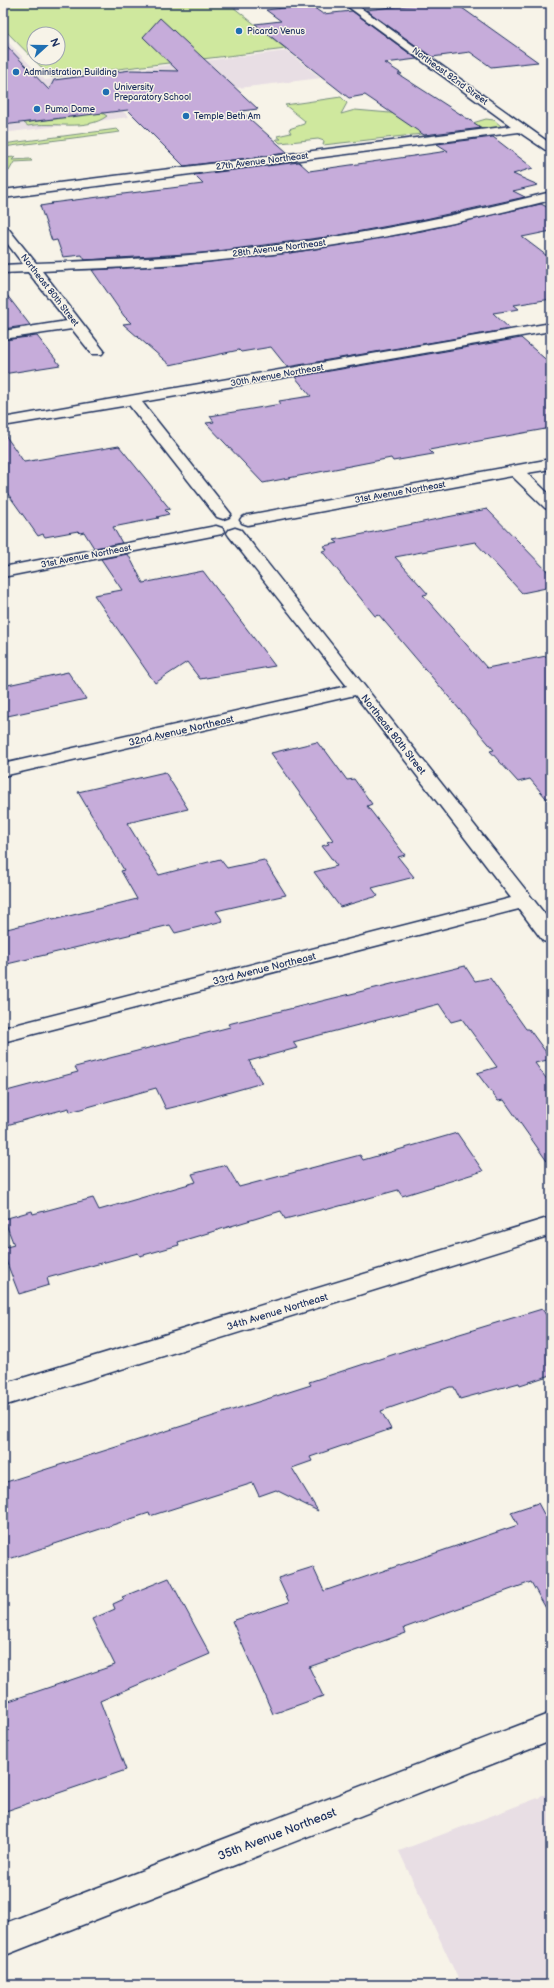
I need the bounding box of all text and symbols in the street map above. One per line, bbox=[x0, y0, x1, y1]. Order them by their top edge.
north arrow bbox=[26, 26, 66, 66]
marker: Picardo Venus bbox=[234, 26, 244, 36]
place label: Picardo Venus bbox=[247, 26, 305, 37]
text: N bbox=[47, 36, 62, 49]
street label: Northeast 82nd Street bbox=[410, 45, 490, 108]
marker: Administration Building bbox=[11, 67, 21, 77]
place label: Administration Building bbox=[24, 67, 117, 78]
place label: University Preparatory School bbox=[114, 82, 191, 103]
marker: University Preparatory School bbox=[101, 87, 111, 97]
marker: Puma Dome bbox=[32, 104, 42, 114]
place label: Puma Dome bbox=[45, 104, 96, 115]
marker: Temple Beth Am bbox=[181, 111, 191, 121]
place label: Temple Beth Am bbox=[194, 111, 261, 122]
street label: 27th Avenue Northeast bbox=[215, 150, 309, 173]
street label: 28th Avenue Northeast bbox=[232, 237, 327, 260]
street label: Northeast 80th Street bbox=[18, 252, 81, 329]
street label: 30th Avenue Northeast bbox=[230, 362, 325, 389]
street label: 31st Avenue Northeast bbox=[354, 479, 447, 506]
street label: 31st Avenue Northeast bbox=[40, 542, 132, 571]
street label: Northeast 80th Street bbox=[358, 692, 428, 777]
street label: 32nd Avenue Northeast bbox=[127, 713, 235, 749]
street label: 33rd Avenue Northeast bbox=[212, 950, 317, 988]
street label: 34th Avenue Northeast bbox=[225, 1291, 329, 1333]
street label: 35th Avenue Northeast bbox=[216, 1805, 339, 1864]

